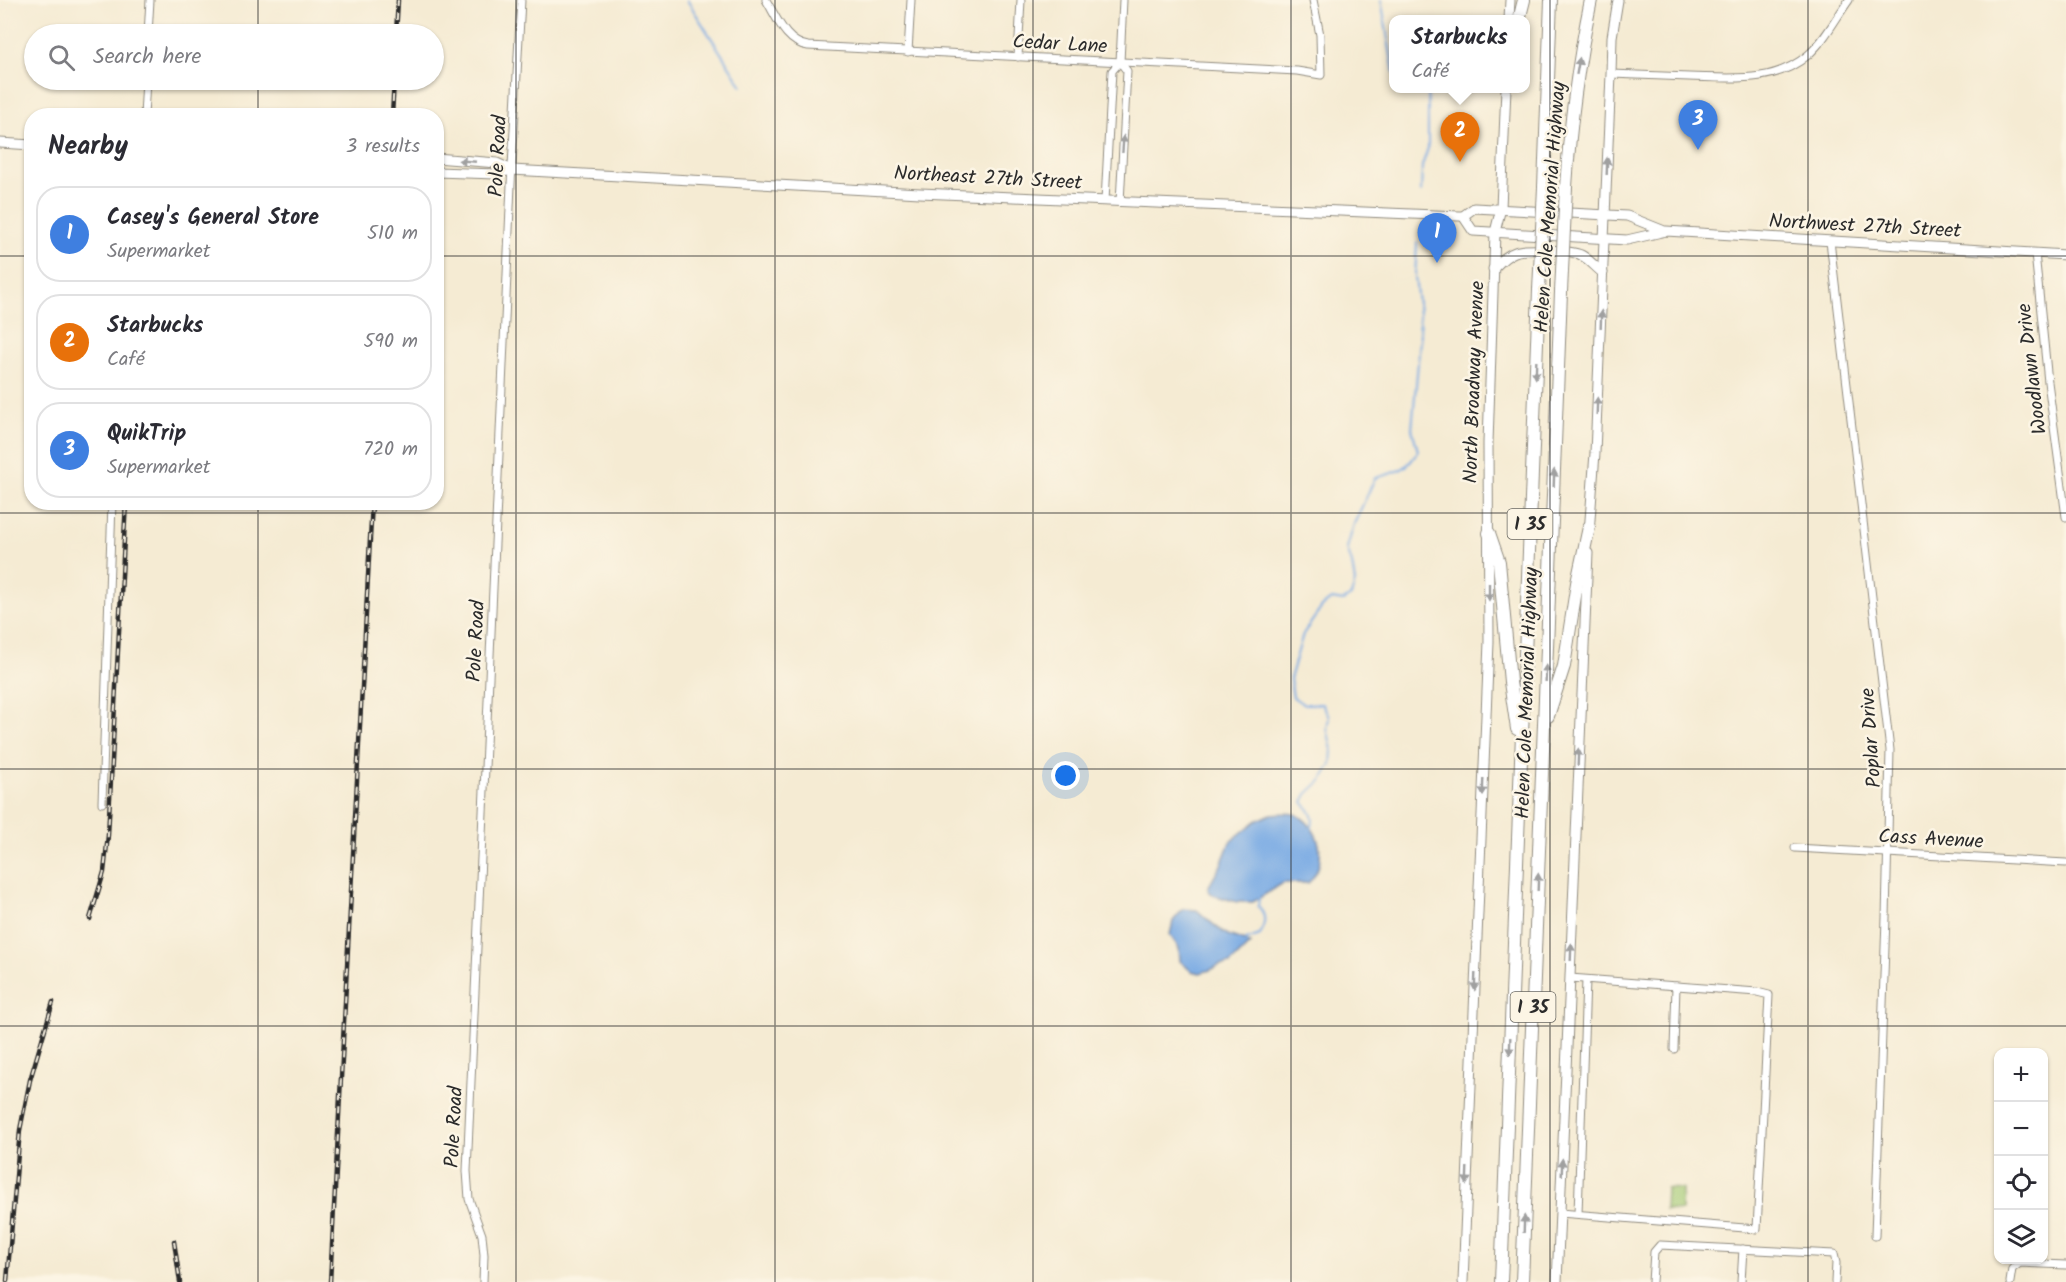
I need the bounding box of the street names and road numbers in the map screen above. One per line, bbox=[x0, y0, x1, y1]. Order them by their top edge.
street label: Cedar Lane bbox=[1012, 27, 1108, 63]
street label: Helen Cole Memorial Highway bbox=[1526, 80, 1576, 334]
street label: Pole Road bbox=[481, 113, 517, 198]
street label: Northeast 27th Street bbox=[893, 158, 1083, 200]
street label: Northwest 27th Street bbox=[1768, 206, 1962, 248]
street label: North Broadway Avenue bbox=[1455, 280, 1495, 484]
street label: Woodlawn Drive bbox=[2009, 301, 2057, 436]
road number: I 35 bbox=[1508, 509, 1552, 539]
street label: Helen Cole Memorial Highway bbox=[1508, 566, 1548, 820]
street label: Pole Road bbox=[459, 598, 495, 683]
street label: Poplar Drive bbox=[1853, 687, 1891, 789]
street label: Cass Avenue bbox=[1877, 821, 1984, 859]
road number: I 35 bbox=[1510, 992, 1556, 1022]
street label: Pole Road bbox=[437, 1084, 473, 1169]

